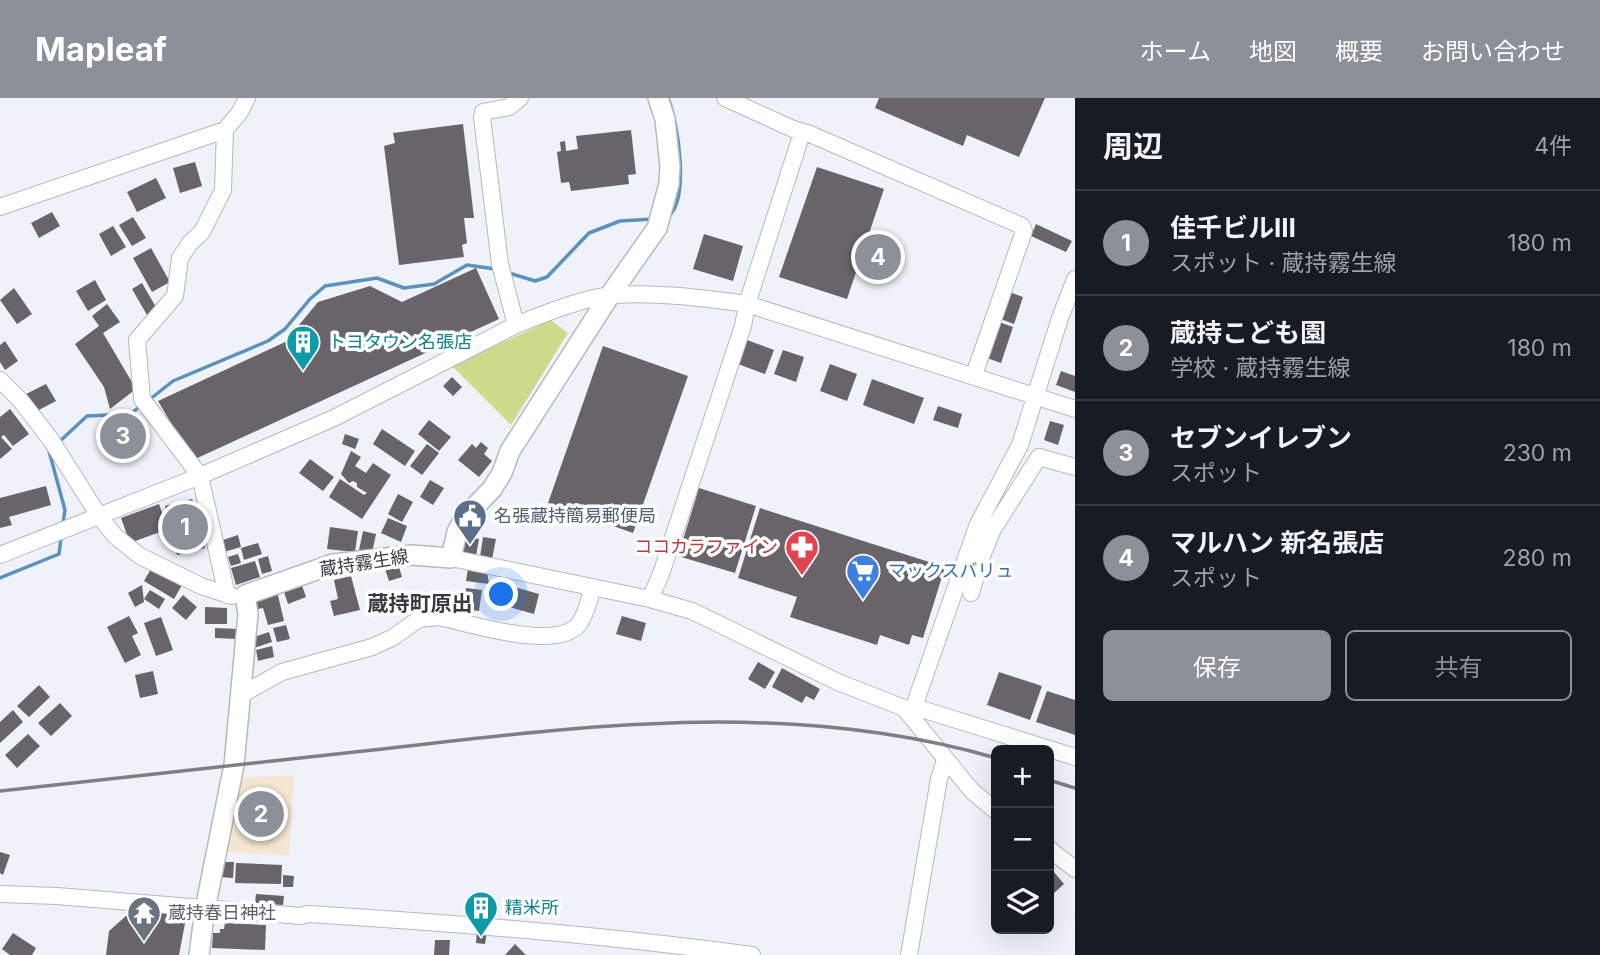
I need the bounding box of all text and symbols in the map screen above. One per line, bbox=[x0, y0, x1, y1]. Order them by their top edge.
text: Mapleaf bbox=[35, 29, 167, 69]
text: ホーム bbox=[1140, 37, 1211, 66]
text: 地図 bbox=[1249, 37, 1297, 66]
text: 概要 bbox=[1335, 37, 1383, 66]
text: お問い合わせ bbox=[1421, 37, 1565, 66]
text: 周辺 bbox=[1103, 128, 1163, 164]
text: 4件 bbox=[1534, 132, 1572, 160]
text: 佳千ビルⅢ bbox=[1170, 212, 1296, 243]
text: 1 bbox=[1121, 229, 1131, 257]
text: 180 m bbox=[1507, 229, 1572, 257]
pin: 4 bbox=[855, 231, 901, 283]
text: スポット · 蔵持霧生線 bbox=[1170, 249, 1397, 277]
text: 蔵持こども園 bbox=[1170, 317, 1326, 348]
building icon: トヨタウン名張店 bbox=[284, 323, 322, 372]
place label: トヨタウン名張店 bbox=[328, 331, 472, 352]
text: 2 bbox=[1119, 334, 1133, 362]
text: 180 m bbox=[1507, 334, 1572, 362]
text: 学校 · 蔵持霧生線 bbox=[1170, 354, 1351, 382]
pin: 3 bbox=[100, 410, 146, 462]
text: セブンイレブン bbox=[1170, 422, 1352, 453]
text: 3 bbox=[1119, 439, 1133, 467]
text: 230 m bbox=[1503, 439, 1572, 467]
text: スポット bbox=[1170, 459, 1262, 487]
public building icon: 名張蔵持簡易郵便局 bbox=[451, 497, 489, 546]
pin: 1 bbox=[162, 501, 208, 553]
place label: 名張蔵持簡易郵便局 bbox=[494, 505, 656, 526]
text: マルハン 新名張店 bbox=[1170, 527, 1384, 558]
pharmacy icon: ココカラファイン bbox=[783, 528, 821, 577]
place label: ココカラファイン bbox=[634, 536, 778, 557]
text: 4 bbox=[1118, 544, 1134, 572]
text: 280 m bbox=[1503, 544, 1572, 572]
street label: 蔵持霧生線 bbox=[318, 545, 410, 580]
supermarket icon: マックスバリュ bbox=[844, 552, 882, 601]
place label: マックスバリュ bbox=[888, 560, 1013, 581]
text: スポット bbox=[1170, 564, 1262, 592]
your location bbox=[484, 577, 518, 611]
district label: 蔵持町原出 bbox=[368, 591, 473, 616]
button: 保存 bbox=[1103, 630, 1331, 701]
button: 共有 bbox=[1345, 630, 1572, 701]
map controls bbox=[991, 745, 1054, 934]
button: + bbox=[991, 745, 1054, 808]
pin: 2 bbox=[238, 788, 284, 840]
button: − bbox=[991, 808, 1054, 871]
button: layers bbox=[991, 871, 1054, 934]
building icon: 精米所 bbox=[462, 889, 500, 938]
temple icon: 蔵持春日神社 bbox=[125, 894, 163, 943]
place label: 精米所 bbox=[505, 897, 559, 918]
place label: 蔵持春日神社 bbox=[168, 902, 276, 923]

